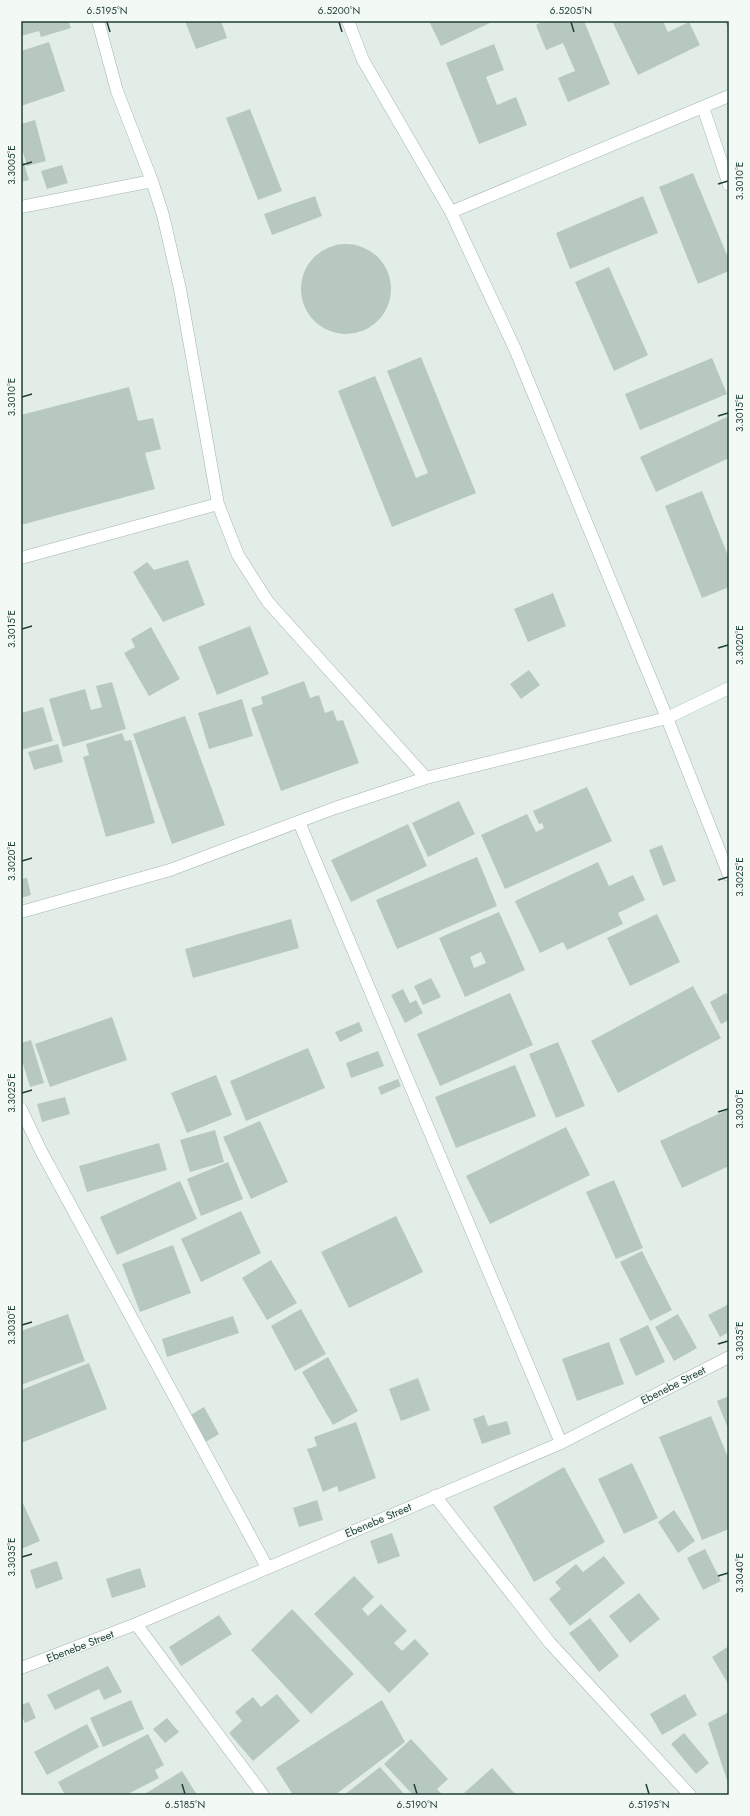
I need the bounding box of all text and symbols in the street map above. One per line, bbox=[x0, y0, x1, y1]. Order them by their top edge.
text: 6.5195°N bbox=[87, 3, 127, 18]
text: 6.5200°N bbox=[318, 3, 360, 18]
text: 6.5205°N bbox=[550, 3, 592, 18]
text: 3.3005°E bbox=[4, 145, 19, 185]
text: 3.3010°E bbox=[732, 162, 747, 200]
text: 3.3010°E bbox=[4, 378, 19, 416]
text: 3.3015°E bbox=[732, 394, 747, 432]
text: 3.3015°E bbox=[4, 610, 19, 648]
text: 3.3020°E bbox=[732, 625, 747, 665]
text: 3.3020°E bbox=[4, 841, 19, 881]
text: 3.3025°E bbox=[732, 857, 747, 897]
text: 3.3025°E bbox=[4, 1073, 19, 1113]
text: 3.3030°E bbox=[732, 1089, 747, 1129]
text: 3.3030°E bbox=[4, 1305, 19, 1345]
text: 3.3035°E bbox=[732, 1321, 747, 1361]
street label: Ebenebe Street bbox=[638, 1362, 709, 1408]
street label: Ebenebe Street bbox=[342, 1499, 414, 1541]
text: 3.3035°E bbox=[4, 1537, 19, 1577]
text: 3.3040°E bbox=[732, 1553, 747, 1593]
street label: Ebenebe Street bbox=[44, 1626, 116, 1666]
text: 6.5185°N bbox=[165, 1797, 205, 1812]
text: 6.5190°N bbox=[396, 1797, 438, 1812]
text: 6.5195°N bbox=[629, 1797, 669, 1812]

